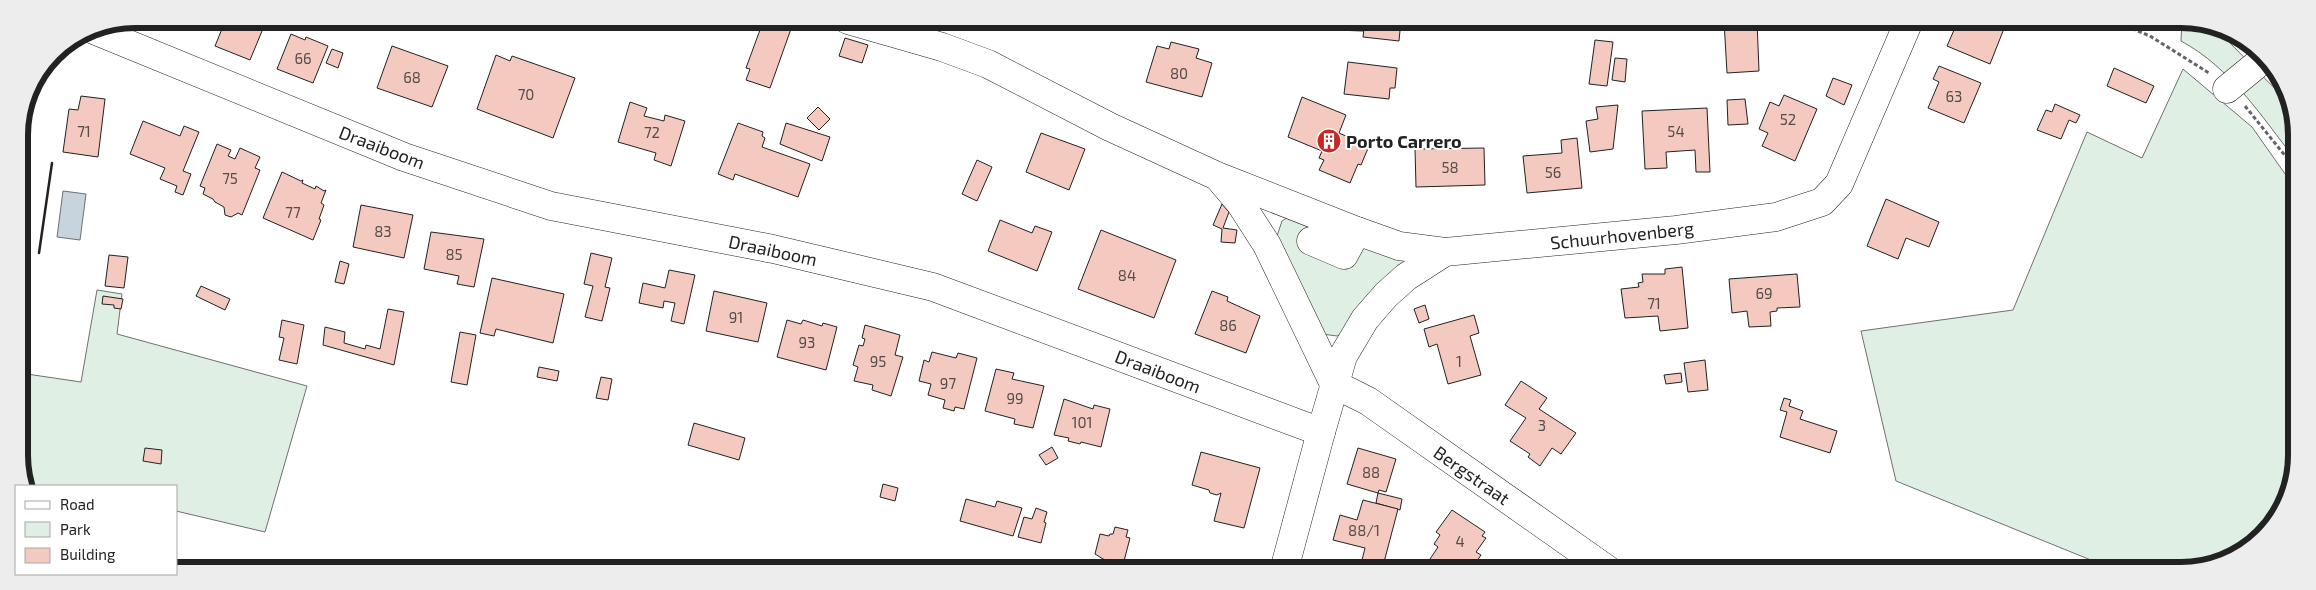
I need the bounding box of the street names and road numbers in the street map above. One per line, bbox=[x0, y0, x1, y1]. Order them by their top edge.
street label: Draaiboom bbox=[336, 121, 428, 173]
street label: Schuurhovenberg bbox=[1549, 217, 1695, 253]
street label: Draaiboom bbox=[727, 230, 819, 270]
street label: Draaiboom bbox=[1112, 345, 1204, 397]
street label: Bergstraat bbox=[1430, 441, 1514, 509]

